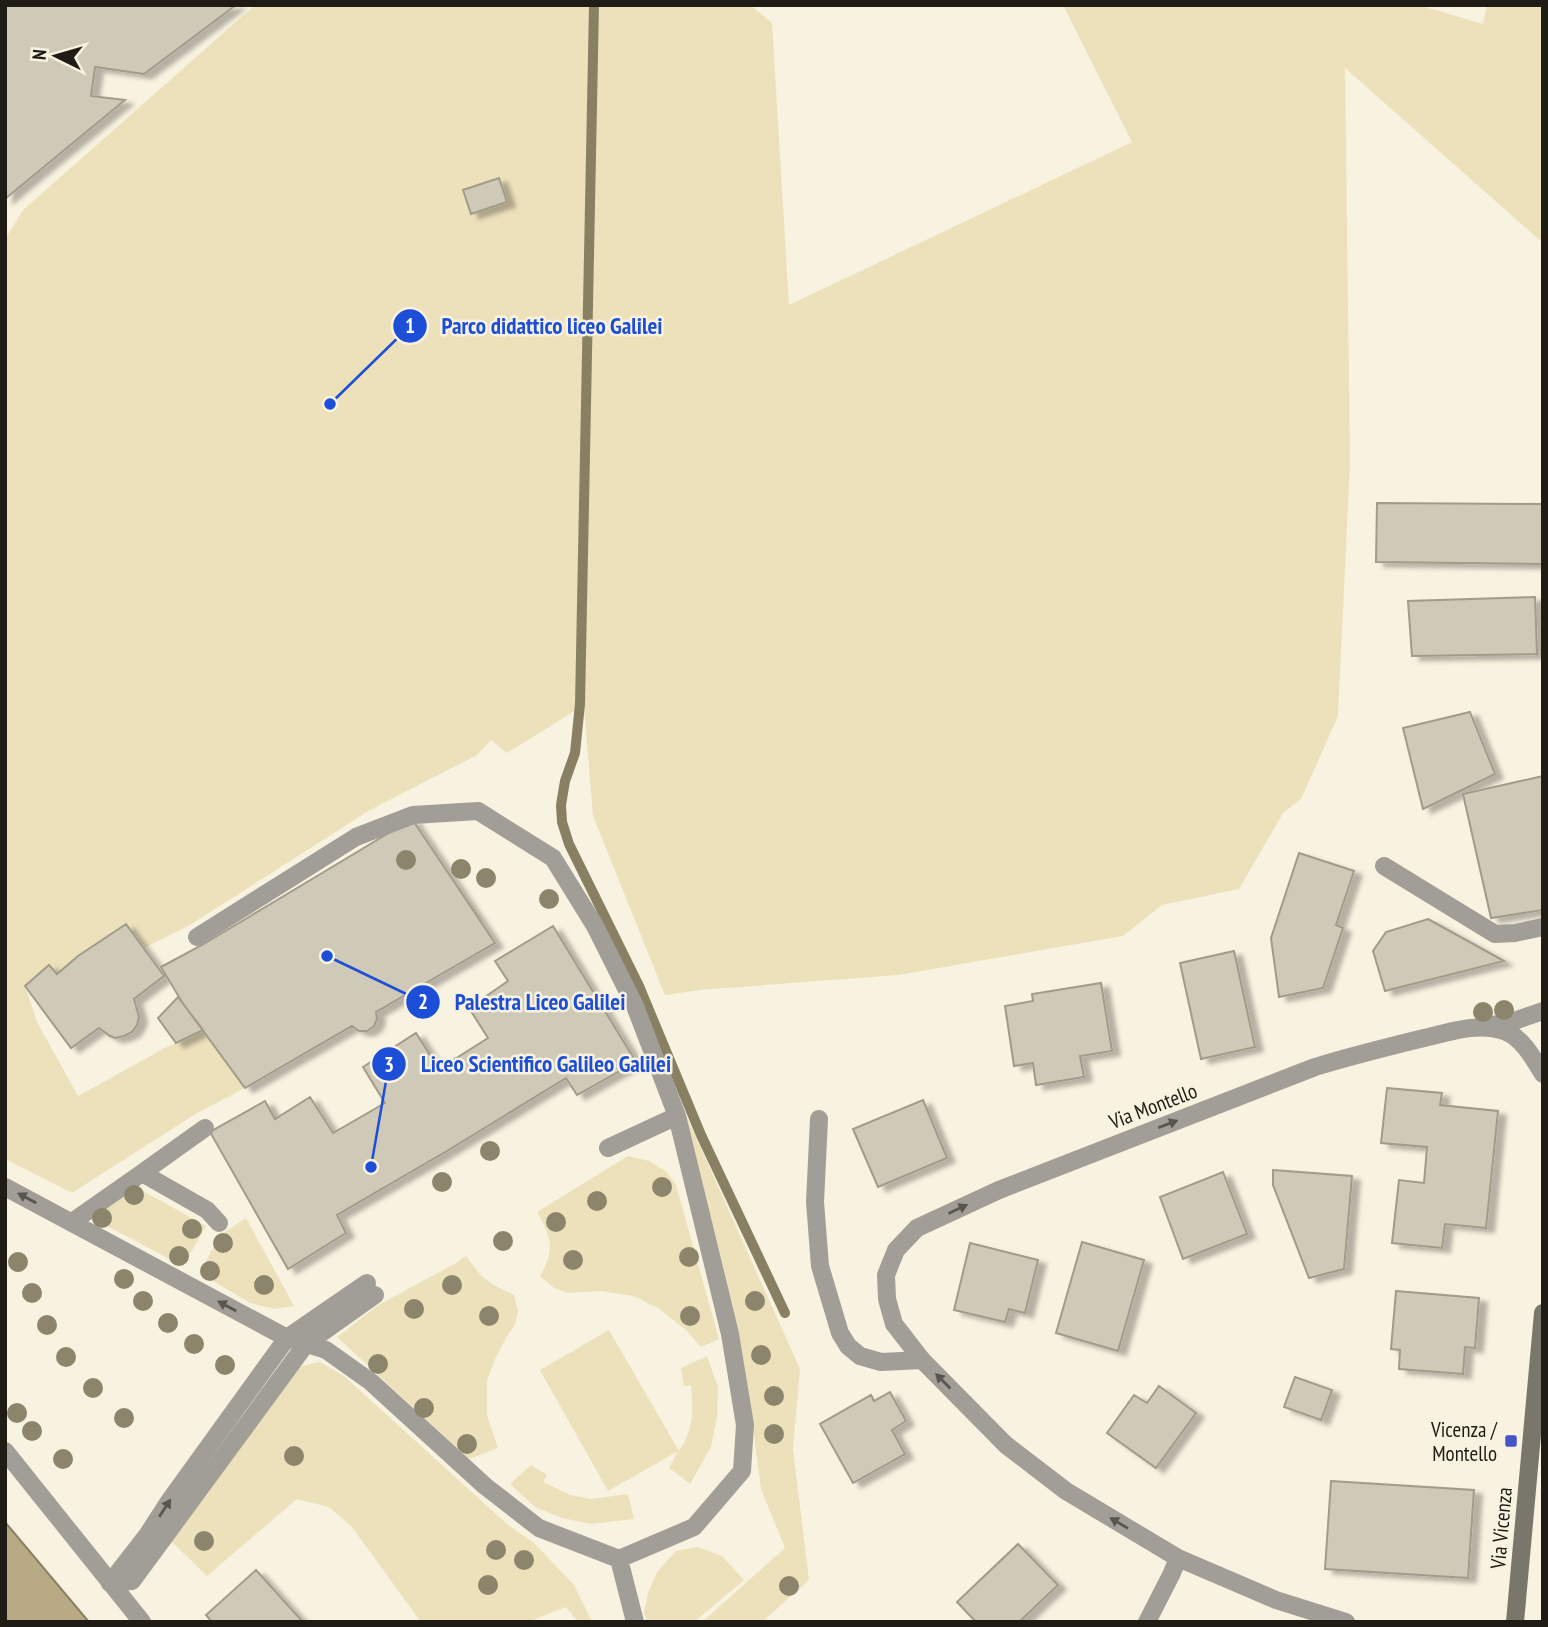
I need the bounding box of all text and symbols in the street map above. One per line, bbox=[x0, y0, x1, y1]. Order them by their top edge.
north arrow bbox=[21, 21, 91, 91]
text: N bbox=[27, 48, 51, 61]
callout: Parco didattico liceo Galilei bbox=[393, 304, 677, 348]
text: Parco didattico liceo Galilei bbox=[441, 311, 663, 340]
text: 1 bbox=[405, 312, 415, 339]
callout: Palestra Liceo Galilei bbox=[405, 980, 639, 1024]
text: Palestra Liceo Galilei bbox=[455, 987, 625, 1016]
text: 2 bbox=[418, 988, 428, 1015]
callout: Liceo Scientifico Galileo Galilei bbox=[372, 1042, 686, 1086]
text: Liceo Scientifico Galileo Galilei bbox=[421, 1049, 671, 1078]
text: 3 bbox=[384, 1051, 394, 1078]
street label: Via Montello bbox=[1104, 1077, 1201, 1135]
one-way arrow bbox=[1158, 1119, 1179, 1130]
one-way arrow bbox=[16, 1193, 36, 1205]
one-way arrow bbox=[947, 1204, 968, 1215]
one-way arrow bbox=[217, 1300, 237, 1312]
one-way arrow bbox=[934, 1373, 951, 1390]
place label: Vicenza / Montello bbox=[1430, 1416, 1498, 1467]
marker: Vicenza / Montello bbox=[1503, 1433, 1519, 1449]
street label: Via Vicenza bbox=[1484, 1486, 1518, 1571]
one-way arrow bbox=[158, 1499, 171, 1518]
one-way arrow bbox=[1109, 1517, 1128, 1530]

